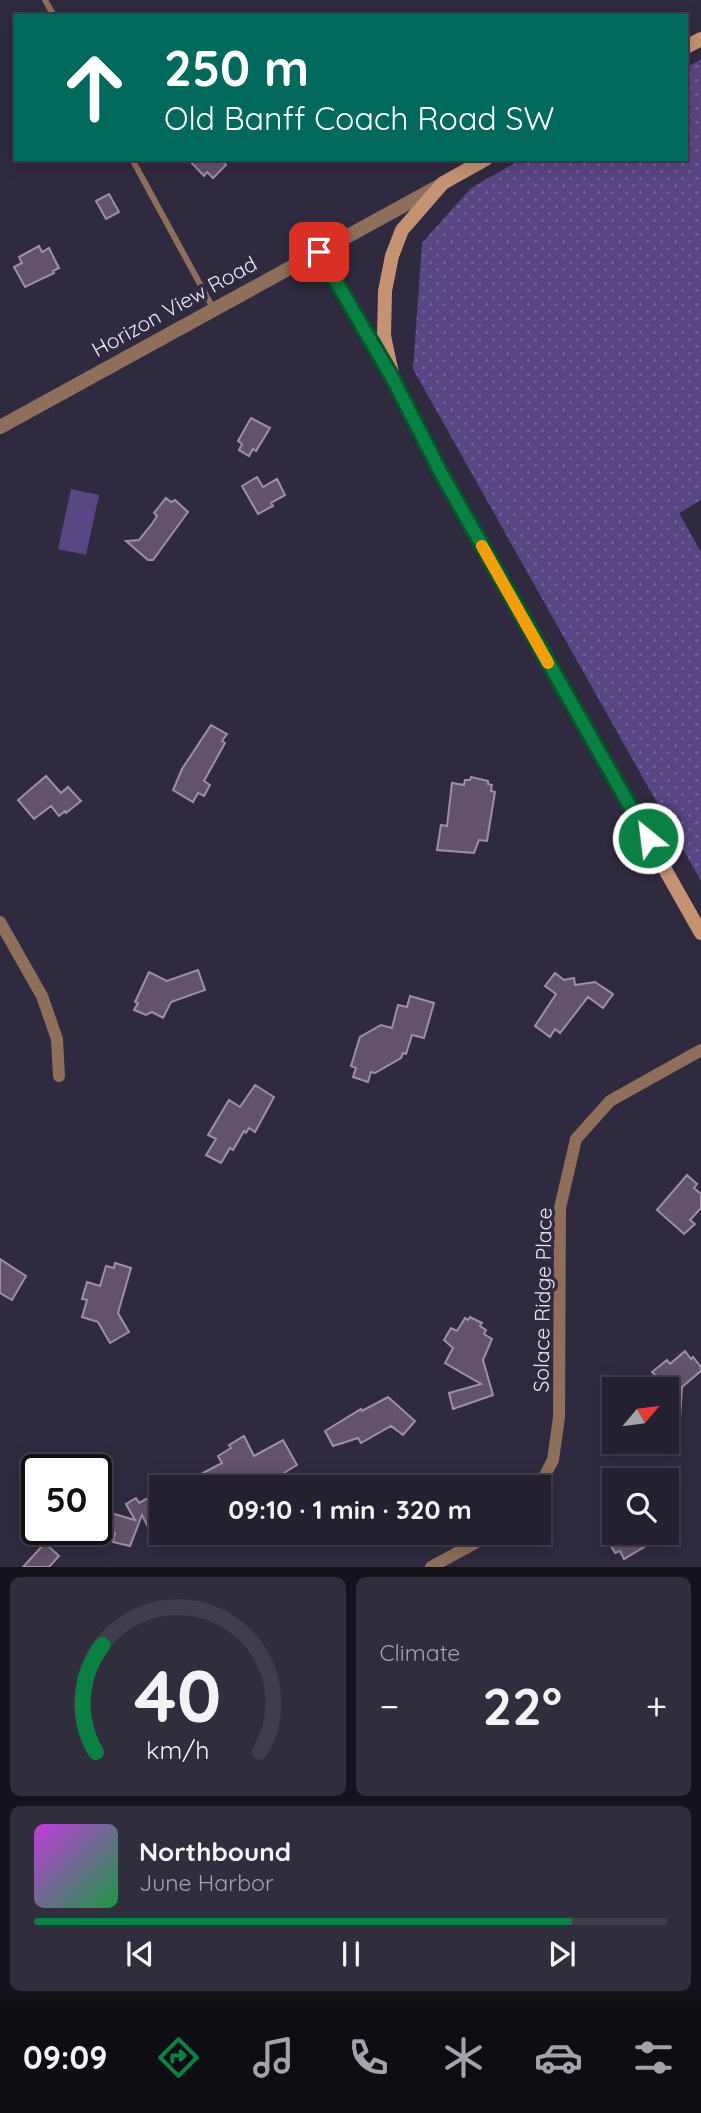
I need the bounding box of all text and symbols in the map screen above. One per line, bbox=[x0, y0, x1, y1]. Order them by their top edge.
text: 250 m bbox=[164, 37, 309, 98]
icon: ahead bbox=[49, 42, 140, 133]
text: Old Banff Coach Road SW bbox=[164, 98, 554, 138]
pin bbox=[289, 222, 349, 282]
icon: arrive bbox=[300, 233, 338, 271]
street label: Horizon View Road bbox=[87, 250, 261, 362]
position arrow bbox=[611, 801, 685, 875]
street label: Solace Ridge Place bbox=[527, 1207, 557, 1393]
north arrow bbox=[602, 1377, 679, 1454]
map controls bbox=[602, 1377, 679, 1545]
speed limit sign: 50 bbox=[21, 1454, 112, 1545]
button: search bbox=[602, 1468, 679, 1545]
text: 09:10 · 1 min · 320 m bbox=[228, 1493, 472, 1526]
text: Climate bbox=[380, 1638, 460, 1667]
text: 40 bbox=[134, 1650, 222, 1741]
text: 22° bbox=[483, 1673, 562, 1738]
text: − bbox=[380, 1682, 399, 1730]
text: + bbox=[646, 1682, 667, 1730]
text: km/h bbox=[146, 1734, 209, 1765]
text: Northbound bbox=[139, 1835, 291, 1868]
text: June Harbor bbox=[139, 1868, 274, 1897]
icon: previous bbox=[121, 1935, 159, 1973]
icon: pause bbox=[332, 1935, 370, 1973]
icon: next bbox=[543, 1935, 581, 1973]
icon: directions bbox=[154, 2033, 203, 2082]
icon: music bbox=[249, 2033, 298, 2082]
icon: phone bbox=[344, 2033, 393, 2082]
icon: climate bbox=[439, 2033, 488, 2082]
icon: car bbox=[534, 2033, 583, 2082]
icon: filters bbox=[629, 2033, 678, 2082]
text: 09:09 bbox=[23, 2037, 107, 2077]

